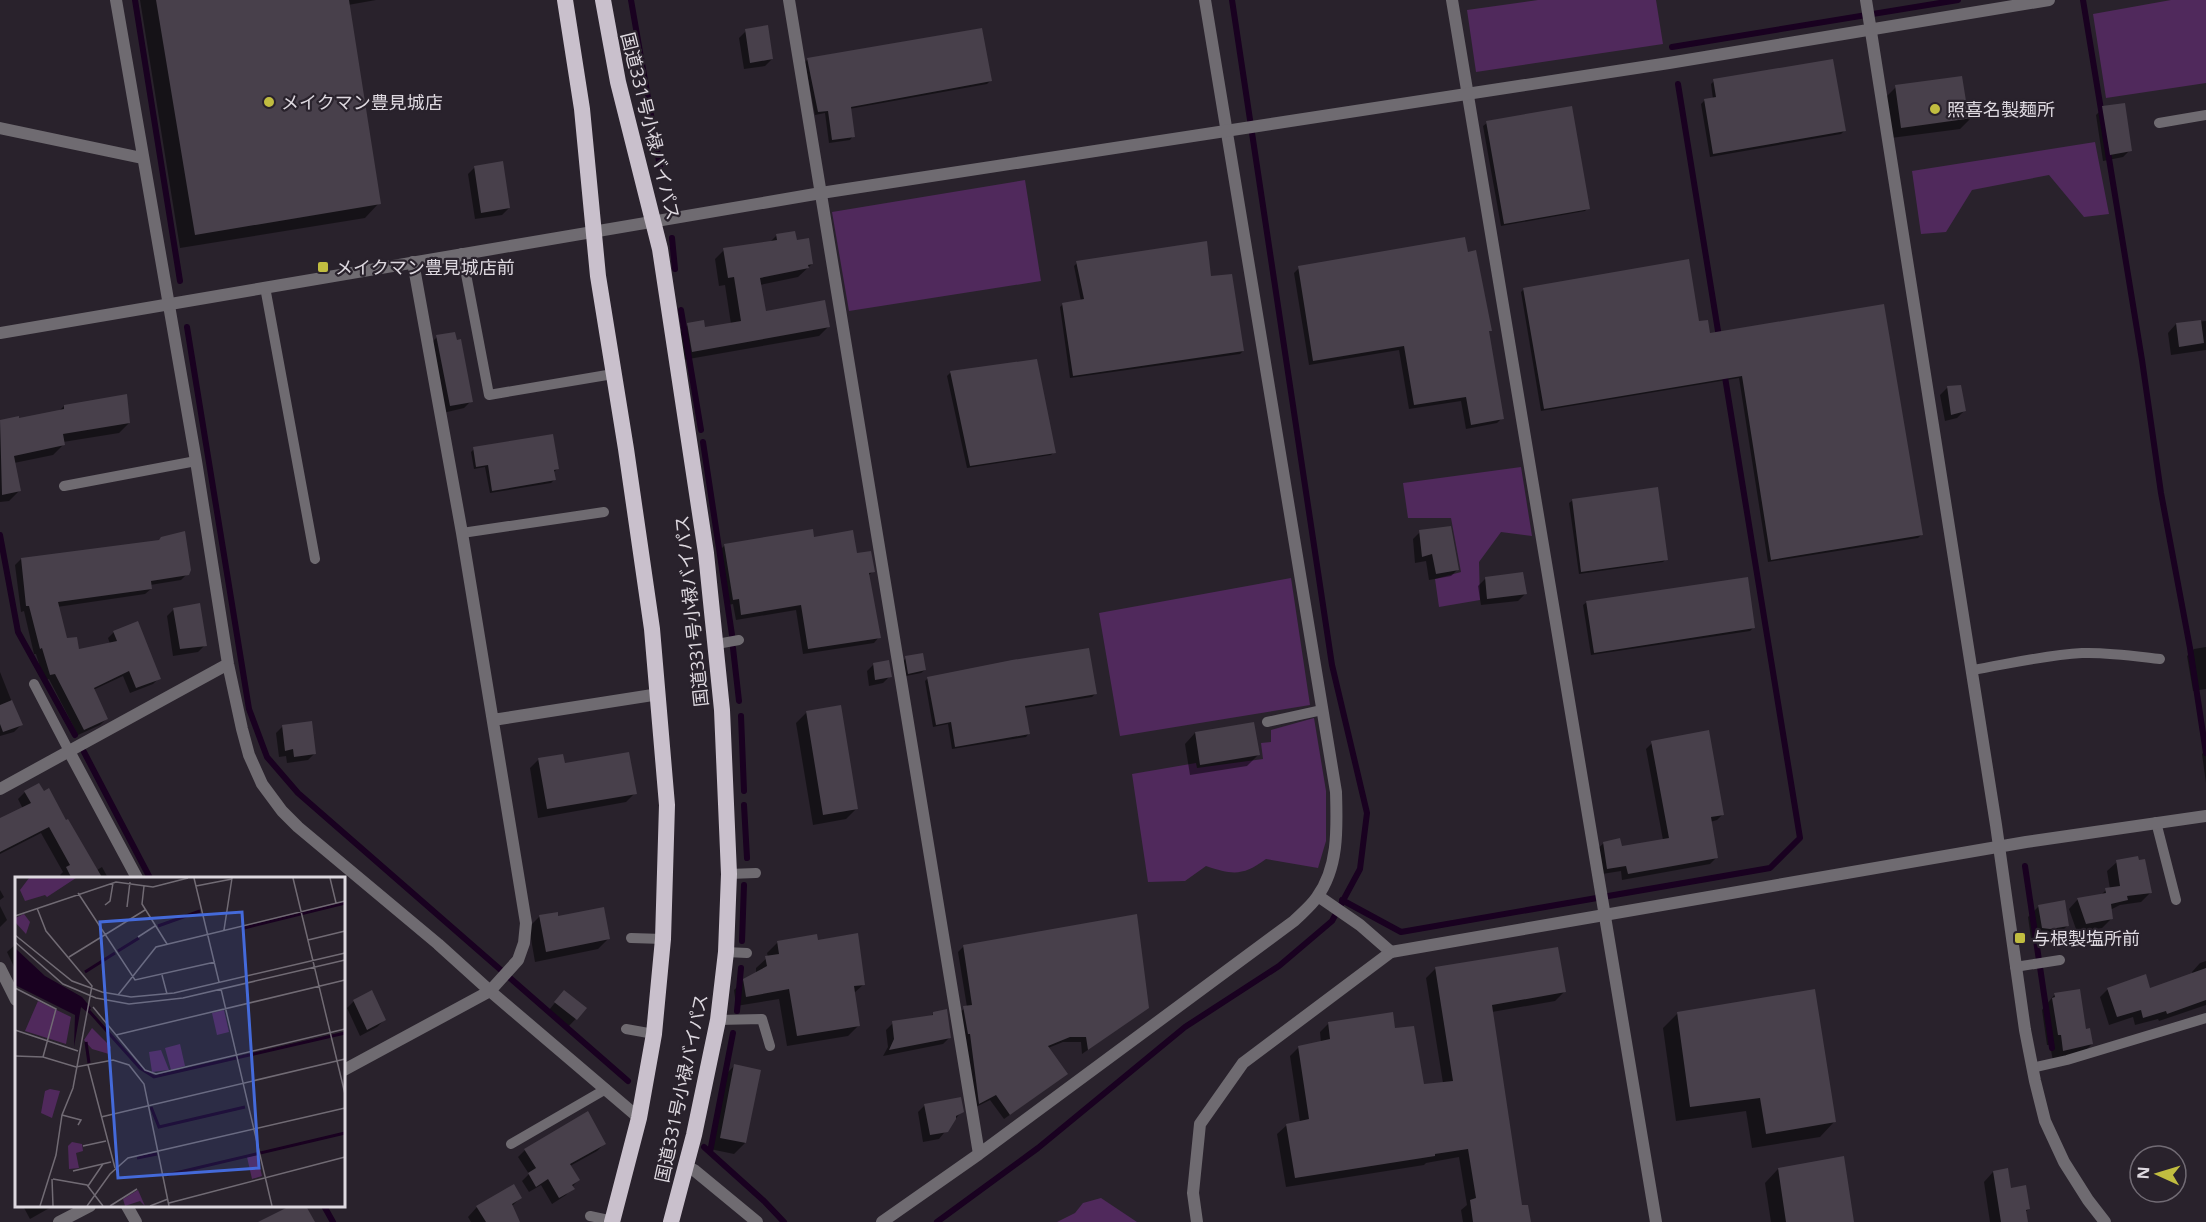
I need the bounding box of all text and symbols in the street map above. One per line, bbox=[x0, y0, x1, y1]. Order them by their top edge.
street label: 国道331号小禄バイパス bbox=[616, 30, 686, 222]
place label: メイクマン豊見城店 bbox=[281, 90, 443, 114]
marker: メイクマン豊見城店 bbox=[262, 95, 276, 109]
place label: 照喜名製麺所 bbox=[1947, 97, 2055, 121]
marker: 照喜名製麺所 bbox=[1928, 102, 1942, 116]
place label: メイクマン豊見城店前 bbox=[335, 255, 515, 279]
marker: メイクマン豊見城店前 bbox=[316, 260, 330, 274]
street label: 国道331号小禄バイパス bbox=[669, 514, 713, 708]
inset map bbox=[15, 877, 345, 1207]
place label: 与根製塩所前 bbox=[2032, 926, 2140, 950]
marker: 与根製塩所前 bbox=[2013, 931, 2027, 945]
street label: 国道331号小禄バイパス bbox=[649, 991, 713, 1185]
north arrow bbox=[2128, 1144, 2188, 1204]
text: N bbox=[2132, 1166, 2154, 1180]

